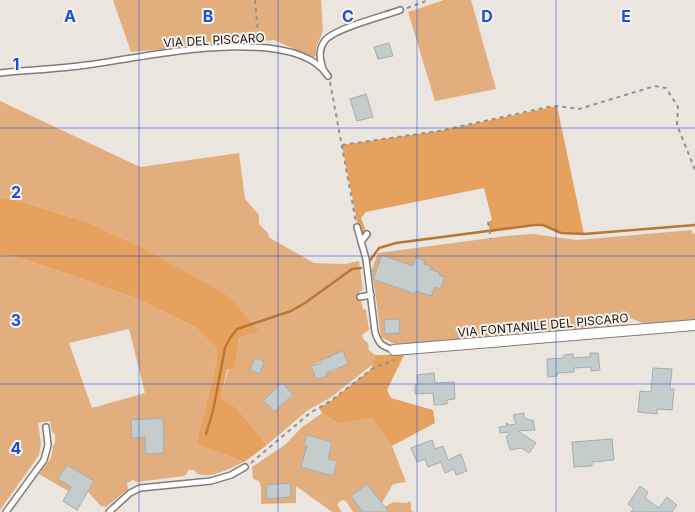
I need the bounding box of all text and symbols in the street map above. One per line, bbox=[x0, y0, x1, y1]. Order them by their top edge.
text: A bbox=[64, 6, 76, 26]
text: B bbox=[203, 6, 213, 26]
text: C bbox=[342, 6, 354, 26]
text: D bbox=[481, 6, 493, 26]
text: E bbox=[621, 6, 631, 26]
street label: VIA DEL PISCARO bbox=[163, 30, 265, 50]
text: 1 bbox=[13, 54, 19, 74]
text: 2 bbox=[11, 182, 21, 202]
text: 3 bbox=[11, 310, 21, 330]
street label: VIA FONTANILE DEL PISCARO bbox=[457, 310, 629, 340]
text: 4 bbox=[11, 438, 22, 458]

